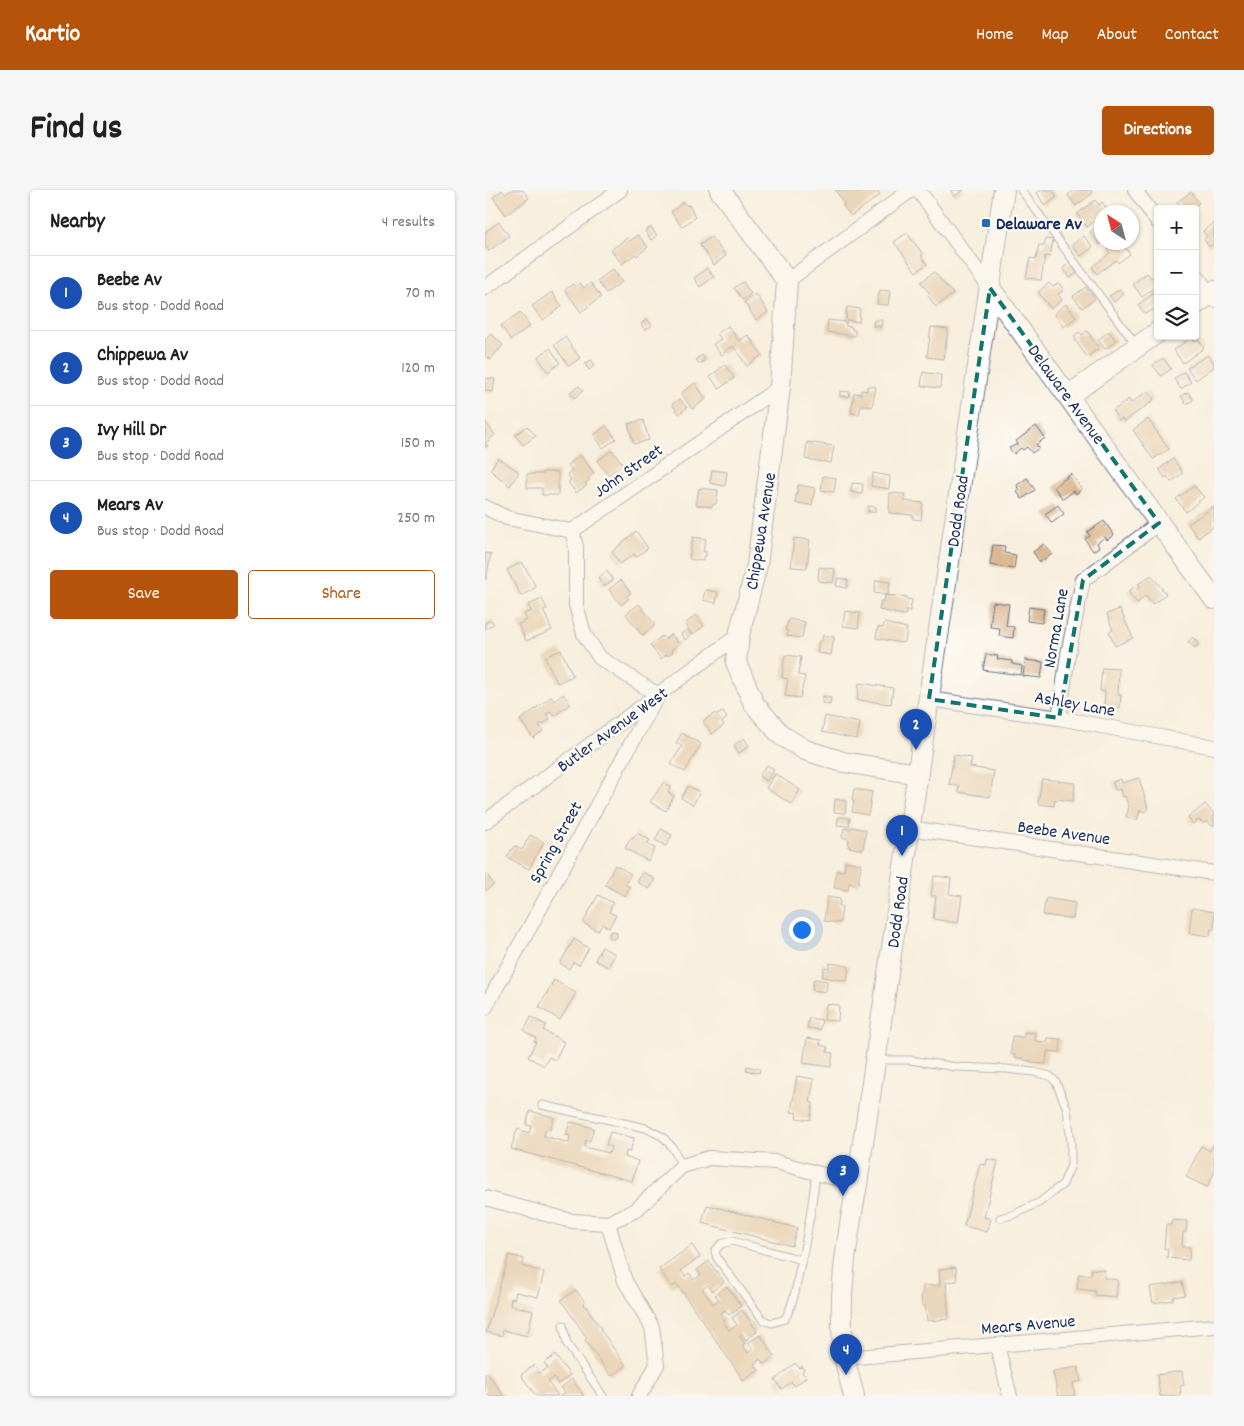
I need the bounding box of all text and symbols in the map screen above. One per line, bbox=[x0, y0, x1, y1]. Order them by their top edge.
text: Kartio bbox=[25, 18, 80, 52]
text: Home bbox=[976, 23, 1013, 48]
text: Map bbox=[1041, 23, 1069, 48]
text: About bbox=[1097, 23, 1137, 48]
text: Contact bbox=[1165, 23, 1219, 48]
text: Find us bbox=[30, 105, 122, 155]
button: Directions bbox=[1102, 106, 1214, 155]
north arrow bbox=[1094, 205, 1139, 250]
map controls bbox=[1154, 205, 1199, 340]
button: + bbox=[1154, 205, 1199, 250]
text: Nearby bbox=[50, 208, 105, 238]
text: 4 results bbox=[382, 211, 435, 234]
place label: Delaware Av bbox=[996, 213, 1083, 238]
marker: Delaware Av bbox=[980, 217, 992, 229]
button: − bbox=[1154, 250, 1199, 295]
text: Beebe Av bbox=[97, 268, 162, 295]
text: 1 bbox=[64, 282, 68, 305]
text: 70 m bbox=[405, 282, 435, 305]
text: Bus stop · Dodd Road bbox=[97, 295, 224, 318]
button: layers bbox=[1154, 295, 1199, 340]
street label: Delaware Avenue bbox=[1020, 340, 1110, 451]
text: Chippewa Av bbox=[97, 343, 188, 370]
text: 2 bbox=[63, 357, 70, 380]
text: 120 m bbox=[401, 357, 435, 380]
text: Bus stop · Dodd Road bbox=[97, 370, 224, 393]
text: Ivy Hill Dr bbox=[97, 418, 166, 445]
text: 3 bbox=[62, 432, 70, 455]
text: 150 m bbox=[401, 432, 435, 455]
street label: John Street bbox=[590, 439, 669, 505]
text: Bus stop · Dodd Road bbox=[97, 445, 224, 468]
street label: Chippewa Avenue bbox=[741, 471, 784, 592]
street label: Dodd Road bbox=[942, 474, 977, 549]
text: Mears Av bbox=[97, 493, 163, 520]
text: 4 bbox=[63, 507, 69, 530]
text: 250 m bbox=[397, 507, 435, 530]
text: Bus stop · Dodd Road bbox=[97, 520, 224, 543]
button: Save bbox=[50, 570, 238, 619]
button: Share bbox=[248, 570, 435, 619]
street label: Norma Lane bbox=[1038, 587, 1077, 670]
street label: Butler Avenue West bbox=[553, 682, 674, 780]
street label: Ashley Lane bbox=[1032, 686, 1117, 725]
pin: 2 bbox=[900, 709, 932, 750]
street label: Spring Street bbox=[524, 797, 590, 889]
pin: 1 bbox=[886, 815, 918, 856]
street label: Beebe Avenue bbox=[1016, 816, 1112, 853]
street label: Dodd Road bbox=[882, 875, 917, 950]
your location bbox=[789, 917, 815, 943]
pin: 3 bbox=[827, 1155, 859, 1196]
street label: Mears Avenue bbox=[980, 1310, 1076, 1343]
pin: 4 bbox=[830, 1334, 862, 1375]

